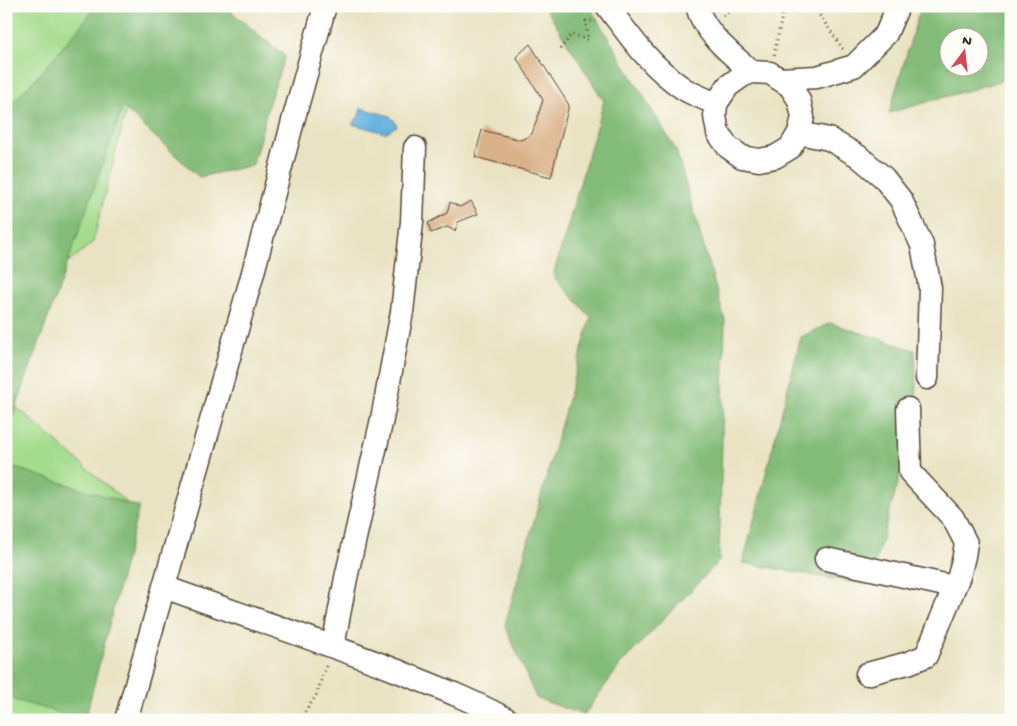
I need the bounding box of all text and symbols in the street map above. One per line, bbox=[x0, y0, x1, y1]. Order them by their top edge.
north arrow bbox=[940, 28, 990, 78]
text: N bbox=[960, 32, 973, 51]

